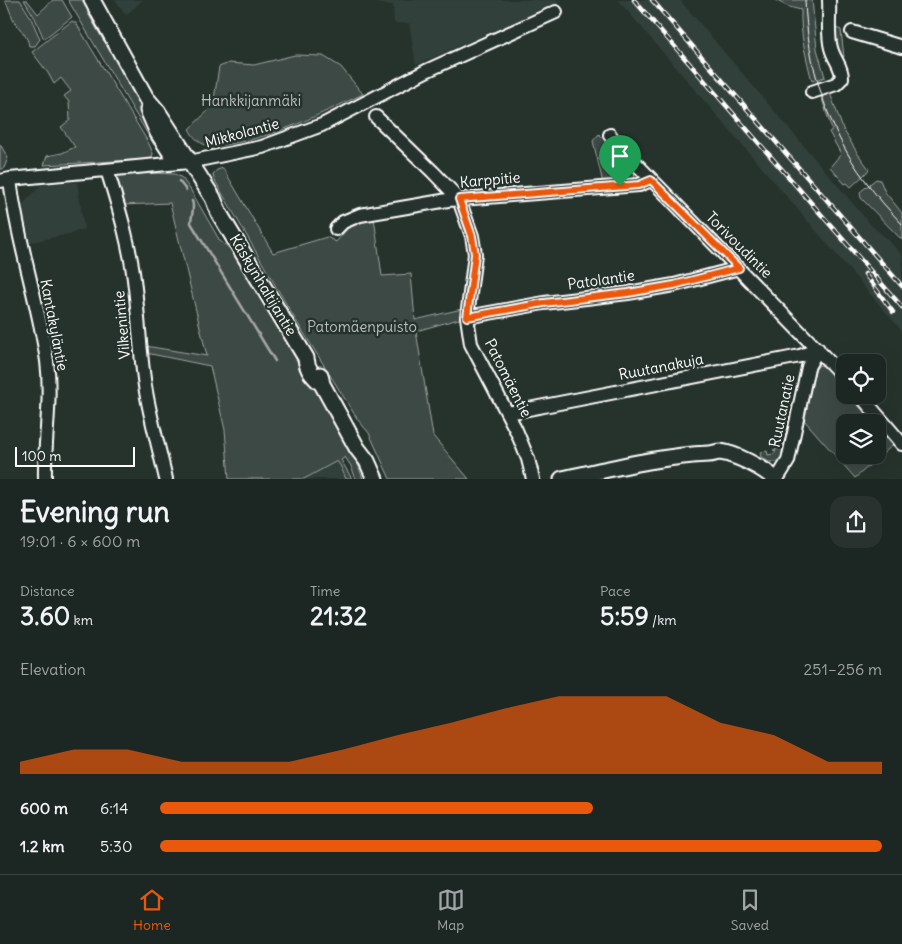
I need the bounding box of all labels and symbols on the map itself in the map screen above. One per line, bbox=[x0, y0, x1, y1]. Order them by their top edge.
park label: Hankkijanmäki bbox=[201, 91, 301, 110]
street label: Mikkolantie bbox=[203, 113, 281, 152]
pin bbox=[599, 135, 641, 186]
street label: Karppitie bbox=[459, 167, 521, 192]
street label: Torivoudintie bbox=[702, 207, 777, 282]
street label: Käskynhaltijantie bbox=[226, 230, 301, 339]
street label: Patolantie bbox=[566, 265, 636, 294]
street label: Kantakyläntie bbox=[36, 277, 73, 372]
street label: Vilkenintie bbox=[109, 290, 134, 360]
park label: Patomäenpuisto bbox=[307, 317, 417, 336]
street label: Patomäentie bbox=[481, 335, 536, 420]
street label: Ruutanakuja bbox=[617, 349, 705, 384]
street label: Ruutanatie bbox=[764, 373, 799, 449]
scale bar bbox=[15, 444, 135, 467]

